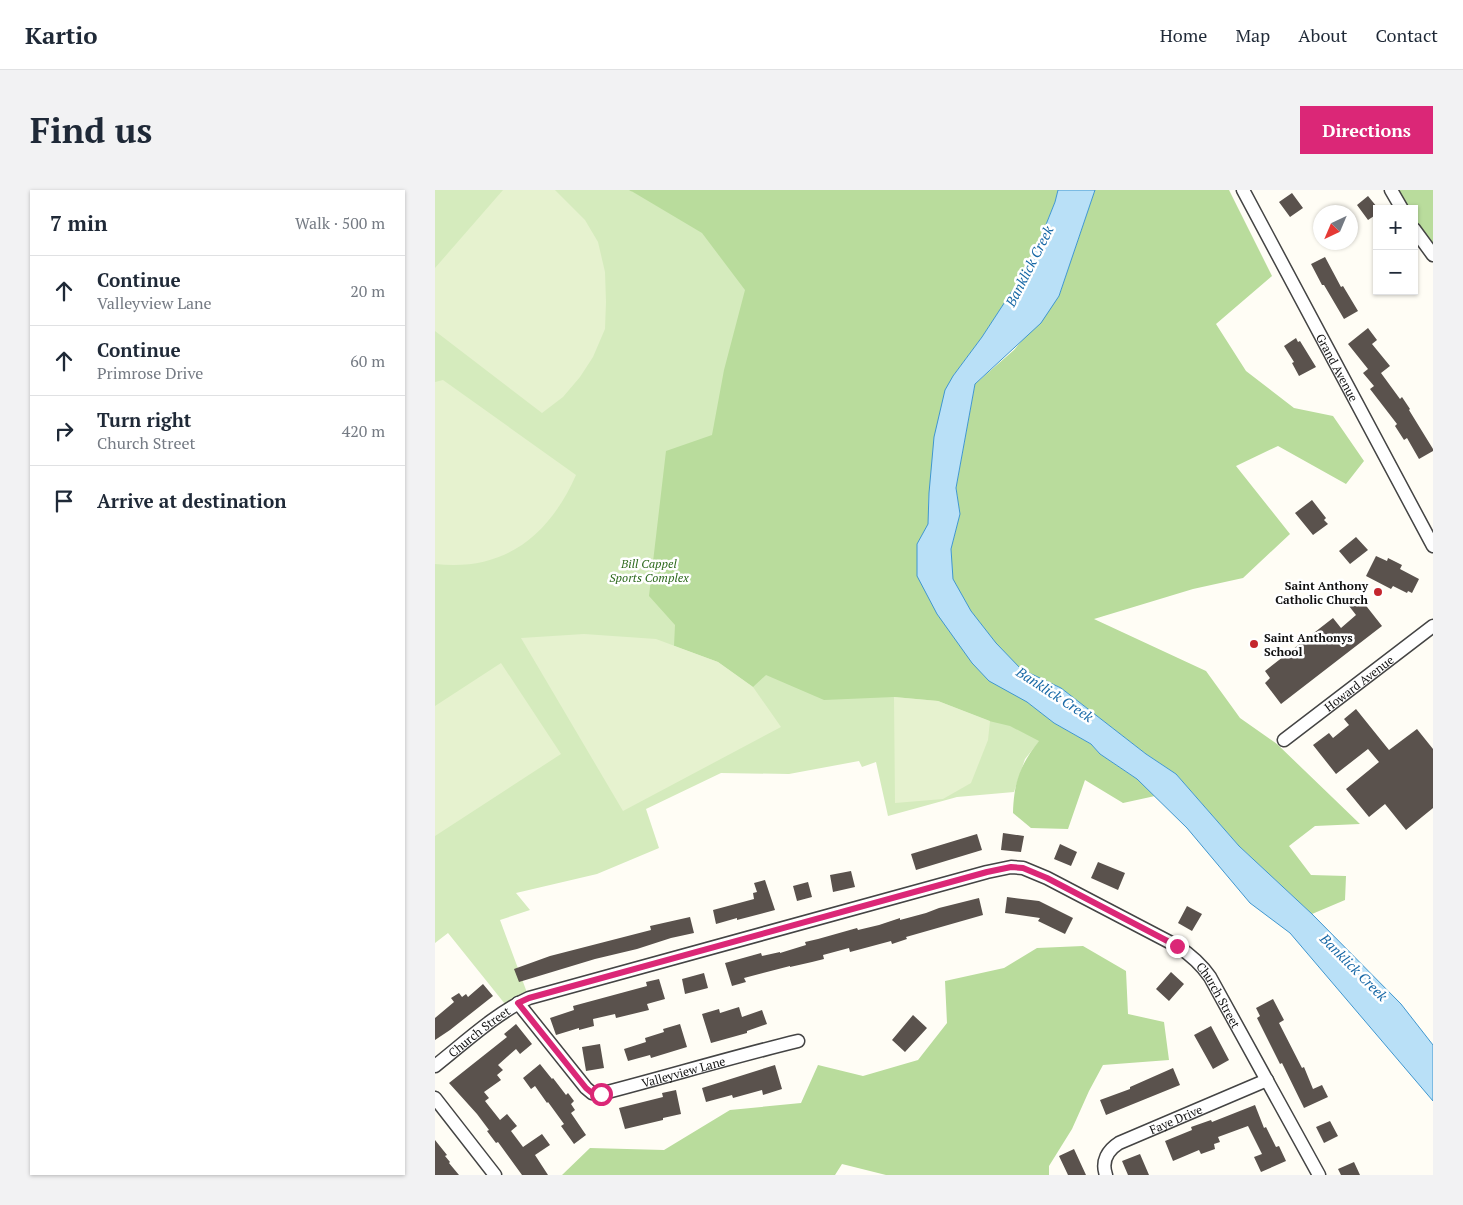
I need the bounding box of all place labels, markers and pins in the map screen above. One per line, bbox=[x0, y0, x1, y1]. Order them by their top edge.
place label: Saint Anthony Catholic Church bbox=[1275, 578, 1369, 607]
marker: Saint Anthony Catholic Church bbox=[1372, 586, 1384, 598]
place label: Saint Anthonys School bbox=[1264, 630, 1353, 659]
marker: Saint Anthonys School bbox=[1248, 638, 1260, 650]

